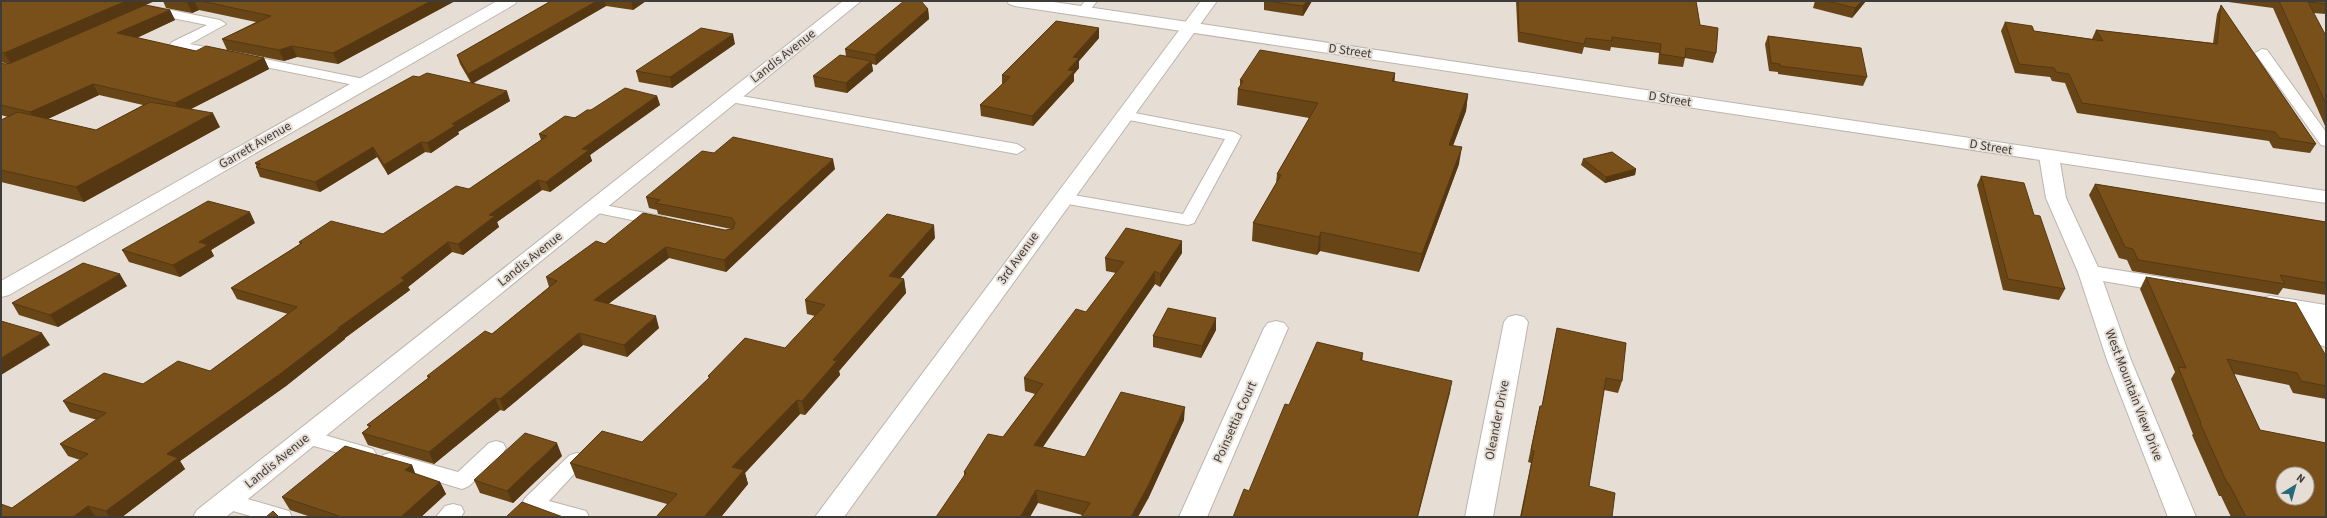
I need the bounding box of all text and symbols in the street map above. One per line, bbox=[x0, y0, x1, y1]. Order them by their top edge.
street label: Landis Avenue bbox=[747, 25, 819, 87]
street label: D Street bbox=[1327, 39, 1373, 63]
street label: D Street bbox=[1647, 87, 1693, 111]
street label: Garrett Avenue bbox=[215, 117, 295, 173]
street label: D Street bbox=[1968, 135, 2014, 159]
street label: Landis Avenue bbox=[494, 227, 566, 291]
street label: 3rd Avenue bbox=[993, 228, 1043, 288]
street label: West Mountain View Drive bbox=[2101, 327, 2167, 463]
street label: Poinsettia Court bbox=[1209, 378, 1261, 466]
street label: Oleander Drive bbox=[1480, 379, 1514, 461]
street label: Landis Avenue bbox=[241, 429, 313, 493]
north arrow bbox=[2275, 466, 2315, 506]
text: N bbox=[2293, 470, 2308, 487]

